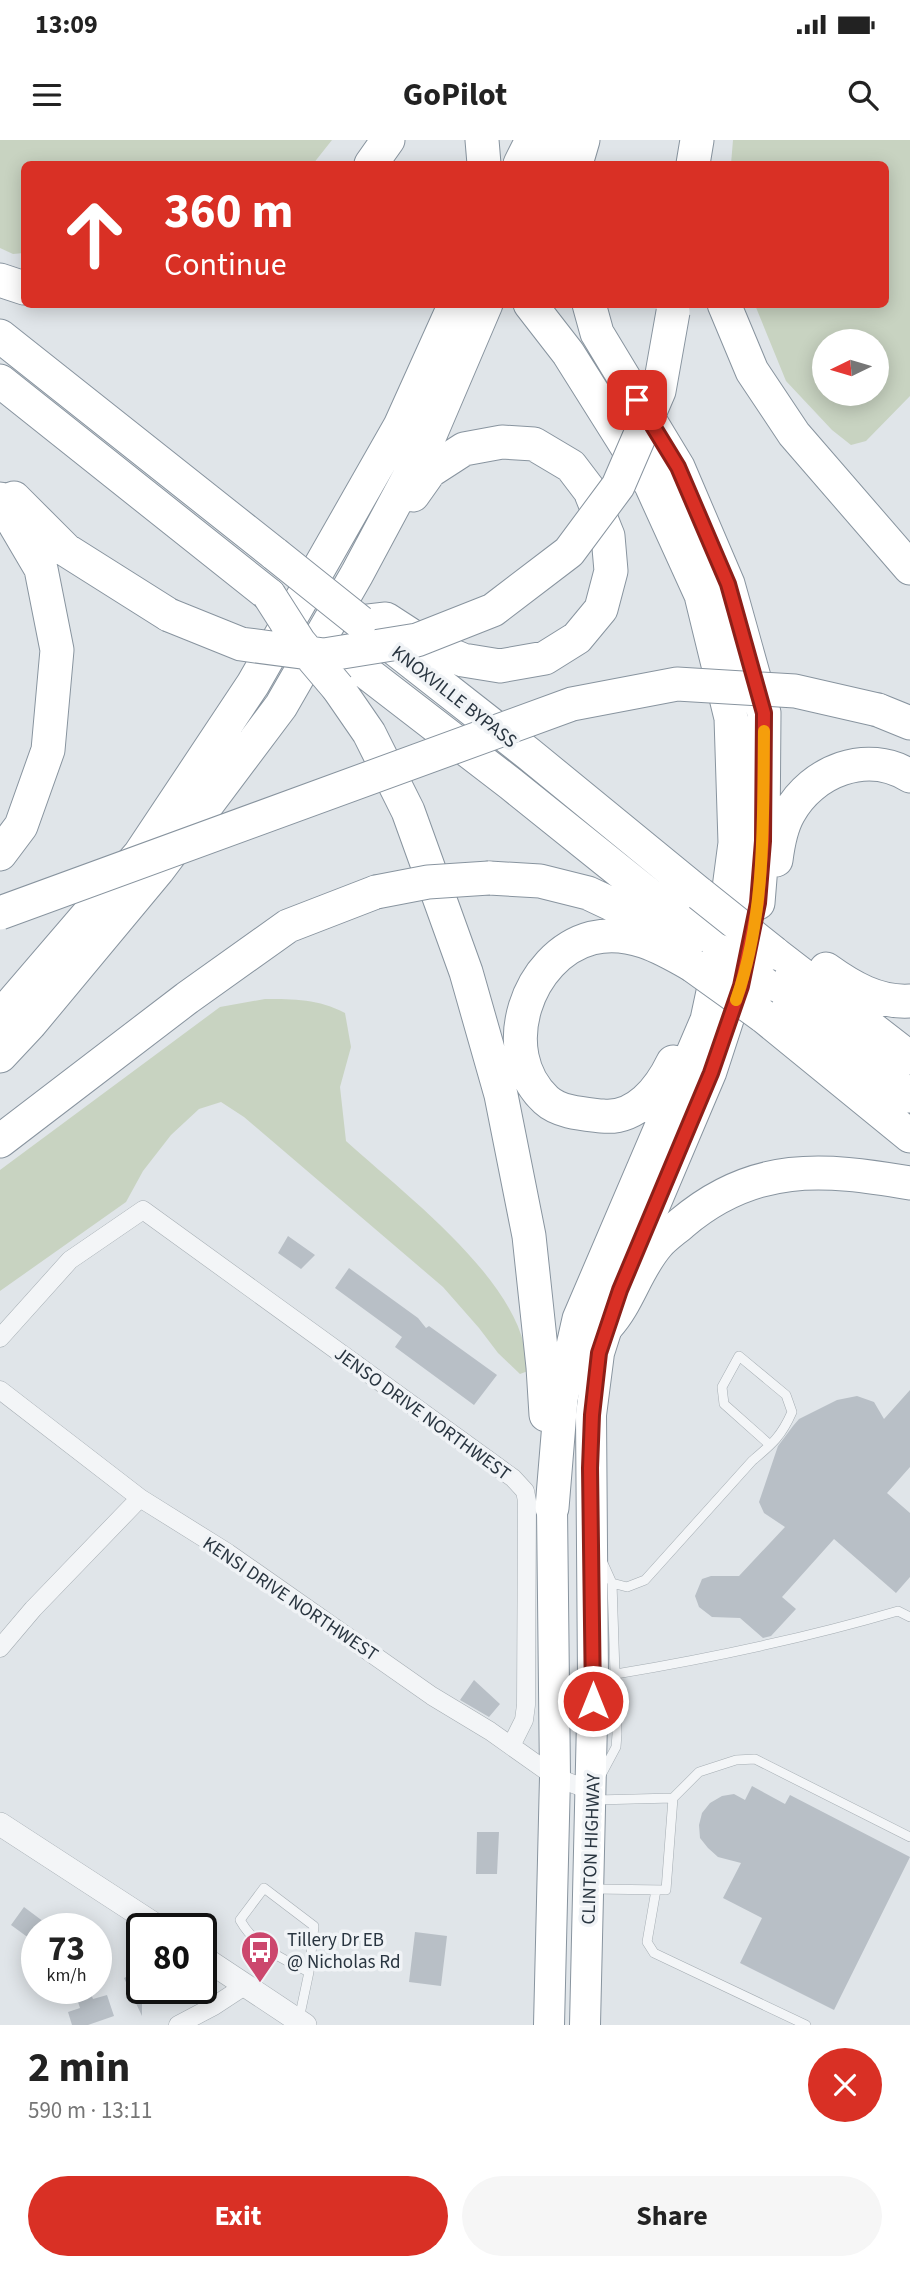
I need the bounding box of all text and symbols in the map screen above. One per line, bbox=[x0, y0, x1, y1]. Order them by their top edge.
text: 13:09 bbox=[35, 6, 98, 43]
text: GoPilot bbox=[403, 72, 507, 118]
icon: menu bbox=[28, 76, 66, 114]
icon: search bbox=[844, 76, 882, 114]
text: 360 m bbox=[164, 177, 293, 247]
icon: ahead bbox=[49, 189, 140, 280]
text: Continue bbox=[164, 242, 287, 288]
north arrow bbox=[812, 329, 889, 406]
map controls bbox=[812, 329, 889, 406]
pin bbox=[607, 370, 667, 430]
icon: arrive bbox=[618, 381, 656, 419]
street label: KNOXVILLE BYPASS bbox=[386, 640, 523, 755]
street label: JENSO DRIVE NORTHWEST bbox=[328, 1341, 516, 1487]
street label: KENSI DRIVE NORTHWEST bbox=[197, 1530, 383, 1668]
position arrow bbox=[556, 1664, 630, 1738]
street label: CLINTON HIGHWAY bbox=[575, 1772, 608, 1925]
speed limit sign: 80 bbox=[126, 1913, 217, 2004]
text: 73 bbox=[48, 1924, 85, 1974]
place label: Tillery Dr EB @ Nicholas Rd bbox=[287, 1927, 401, 1976]
bus stop icon: Tillery Dr EB @ Nicholas Rd bbox=[239, 1929, 281, 1984]
text: km/h bbox=[47, 1963, 86, 1988]
text: 2 min bbox=[28, 2038, 130, 2098]
button: close bbox=[808, 2048, 882, 2122]
text: 590 m · 13:11 bbox=[28, 2094, 152, 2127]
button: Exit bbox=[28, 2176, 448, 2256]
button: Share bbox=[462, 2176, 882, 2256]

